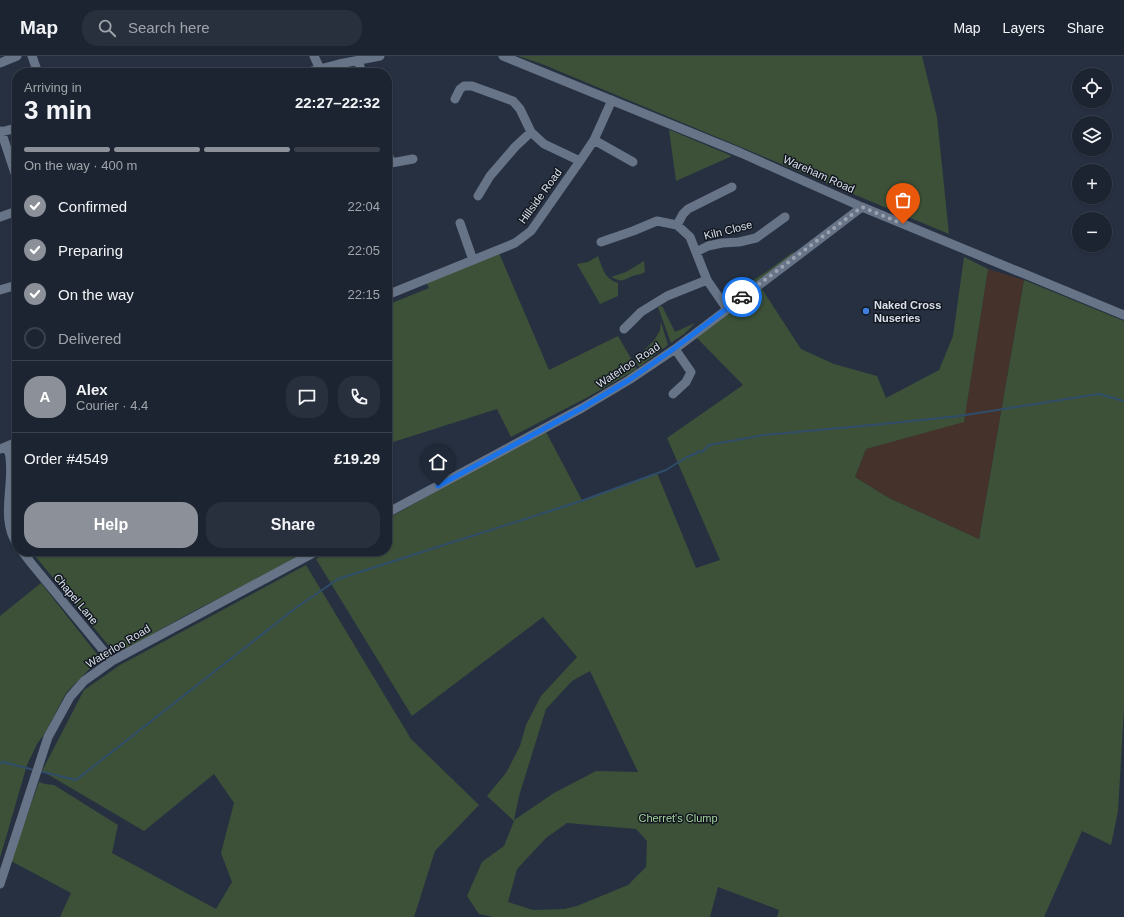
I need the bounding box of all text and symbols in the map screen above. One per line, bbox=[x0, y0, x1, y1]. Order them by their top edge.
search box bbox=[82, 10, 362, 46]
text: Map bbox=[20, 17, 58, 38]
icon: search bbox=[96, 17, 118, 39]
text: Search here bbox=[128, 19, 210, 36]
text: Map bbox=[953, 20, 981, 36]
text: Layers bbox=[1003, 20, 1045, 36]
text: Share bbox=[1067, 20, 1104, 36]
map controls bbox=[1072, 68, 1112, 252]
button: locate bbox=[1072, 68, 1112, 108]
text: Arriving in bbox=[24, 80, 82, 95]
text: 22:27–22:32 bbox=[295, 94, 380, 111]
text: 3 min bbox=[24, 95, 92, 125]
button: layers bbox=[1072, 116, 1112, 156]
street label: Wareham Road bbox=[782, 153, 856, 195]
text: On the way · 400 m bbox=[24, 158, 137, 173]
button: + bbox=[1072, 164, 1112, 204]
street label: Hillside Road bbox=[516, 166, 564, 226]
pin bbox=[886, 183, 920, 224]
icon: bag bbox=[892, 189, 914, 211]
icon: check bbox=[24, 195, 46, 217]
text: Confirmed bbox=[58, 198, 127, 215]
text: 22:04 bbox=[347, 199, 380, 214]
button: − bbox=[1072, 212, 1112, 252]
street label: Kiln Close bbox=[703, 218, 753, 242]
icon: check bbox=[24, 239, 46, 261]
text: Preparing bbox=[58, 242, 123, 259]
text: 22:05 bbox=[347, 243, 380, 258]
courier bbox=[722, 277, 762, 317]
icon: check bbox=[24, 283, 46, 305]
text: On the way bbox=[58, 286, 134, 303]
icon: car bbox=[731, 286, 753, 308]
text: 22:15 bbox=[347, 287, 380, 302]
place label: Naked Cross Nuseries bbox=[874, 299, 941, 324]
marker: Naked Cross Nuseries bbox=[861, 306, 871, 316]
text: Delivered bbox=[58, 330, 121, 347]
street label: Waterloo Road bbox=[594, 340, 662, 390]
button: chat bbox=[286, 376, 328, 418]
button: phone bbox=[338, 376, 380, 418]
text: Alex bbox=[76, 381, 108, 398]
text: A bbox=[40, 388, 50, 405]
text: Courier · 4.4 bbox=[76, 398, 148, 413]
pin bbox=[421, 445, 455, 486]
text: Order #4549 bbox=[24, 450, 108, 467]
text: £19.29 bbox=[334, 450, 380, 467]
icon: home bbox=[427, 451, 449, 473]
button: Help bbox=[24, 502, 198, 548]
button: Share bbox=[206, 502, 380, 548]
street label: Chapel Lane bbox=[51, 571, 101, 627]
street label: Waterloo Road bbox=[84, 622, 152, 670]
park label: Cherret's Clump bbox=[638, 812, 718, 824]

